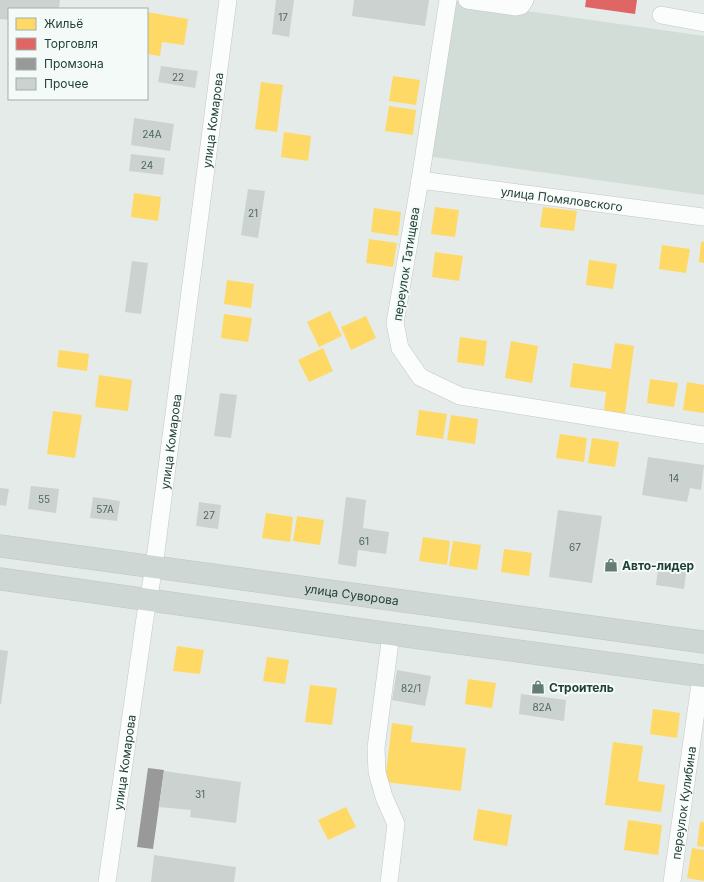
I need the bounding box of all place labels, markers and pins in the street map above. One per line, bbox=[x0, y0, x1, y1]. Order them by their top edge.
shop icon: Авто-лидер bbox=[603, 557, 619, 573]
place label: Авто-лидер bbox=[622, 558, 695, 573]
shop icon: Строитель bbox=[530, 679, 546, 695]
place label: Строитель bbox=[549, 680, 614, 695]

